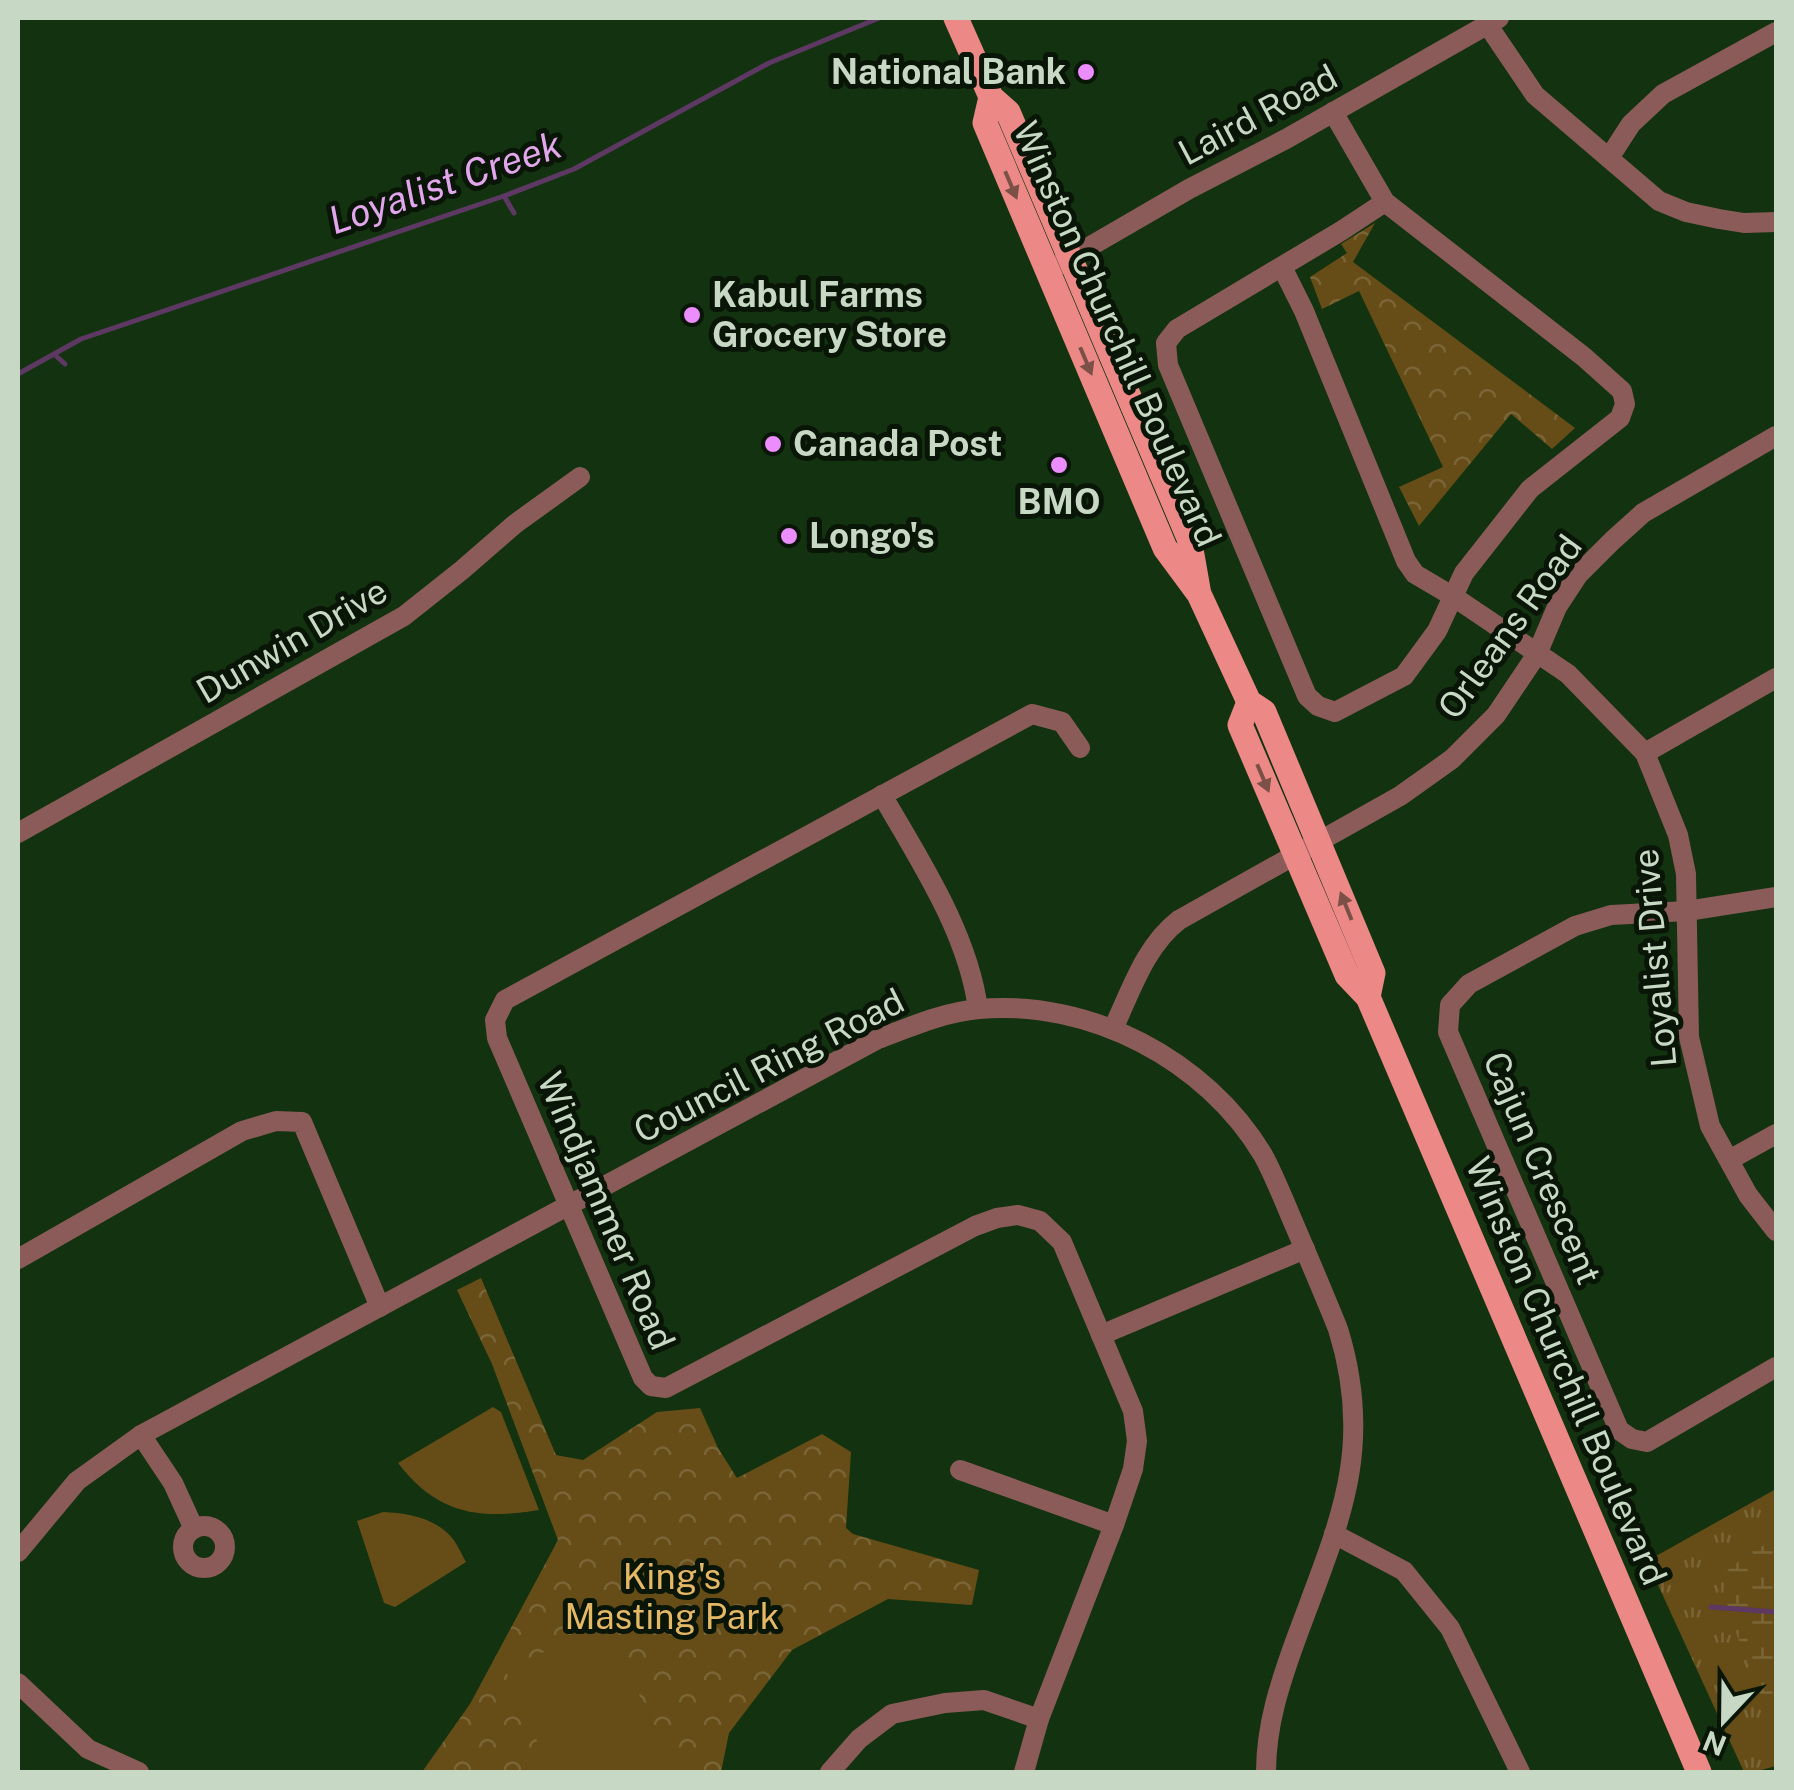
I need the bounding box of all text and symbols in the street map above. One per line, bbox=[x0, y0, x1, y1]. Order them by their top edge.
place label: National Bank bbox=[831, 51, 1066, 92]
street label: Laird Road bbox=[1172, 56, 1344, 173]
marker: National Bank bbox=[1075, 61, 1097, 83]
street label: Winston Churchill Boulevard bbox=[1005, 115, 1230, 552]
water label: Loyalist Creek bbox=[323, 122, 567, 243]
one-way arrow bbox=[1004, 170, 1020, 200]
place label: Kabul Farms Grocery Store bbox=[712, 274, 947, 355]
marker: Kabul Farms Grocery Store bbox=[681, 304, 703, 326]
one-way arrow bbox=[1078, 346, 1094, 375]
place label: Canada Post bbox=[793, 423, 1002, 464]
marker: Canada Post bbox=[762, 433, 784, 455]
marker: BMO bbox=[1048, 454, 1070, 476]
place label: BMO bbox=[1017, 481, 1101, 522]
place label: Longo's bbox=[809, 515, 935, 556]
marker: Longo's bbox=[778, 525, 800, 547]
street label: Orleans Road bbox=[1429, 527, 1590, 726]
street label: Dunwin Drive bbox=[189, 570, 394, 712]
one-way arrow bbox=[1255, 763, 1271, 793]
street label: Loyalist Drive bbox=[1625, 847, 1684, 1069]
one-way arrow bbox=[1337, 890, 1353, 920]
street label: Council Ring Road bbox=[627, 980, 910, 1151]
street label: Cajun Crescent bbox=[1475, 1045, 1610, 1290]
street label: Windjammer Road bbox=[529, 1066, 683, 1356]
street label: Winston Churchill Boulevard bbox=[1458, 1151, 1675, 1591]
park label: King's Masting Park bbox=[564, 1556, 780, 1637]
north arrow bbox=[1674, 1670, 1774, 1770]
text: N bbox=[1698, 1724, 1731, 1763]

